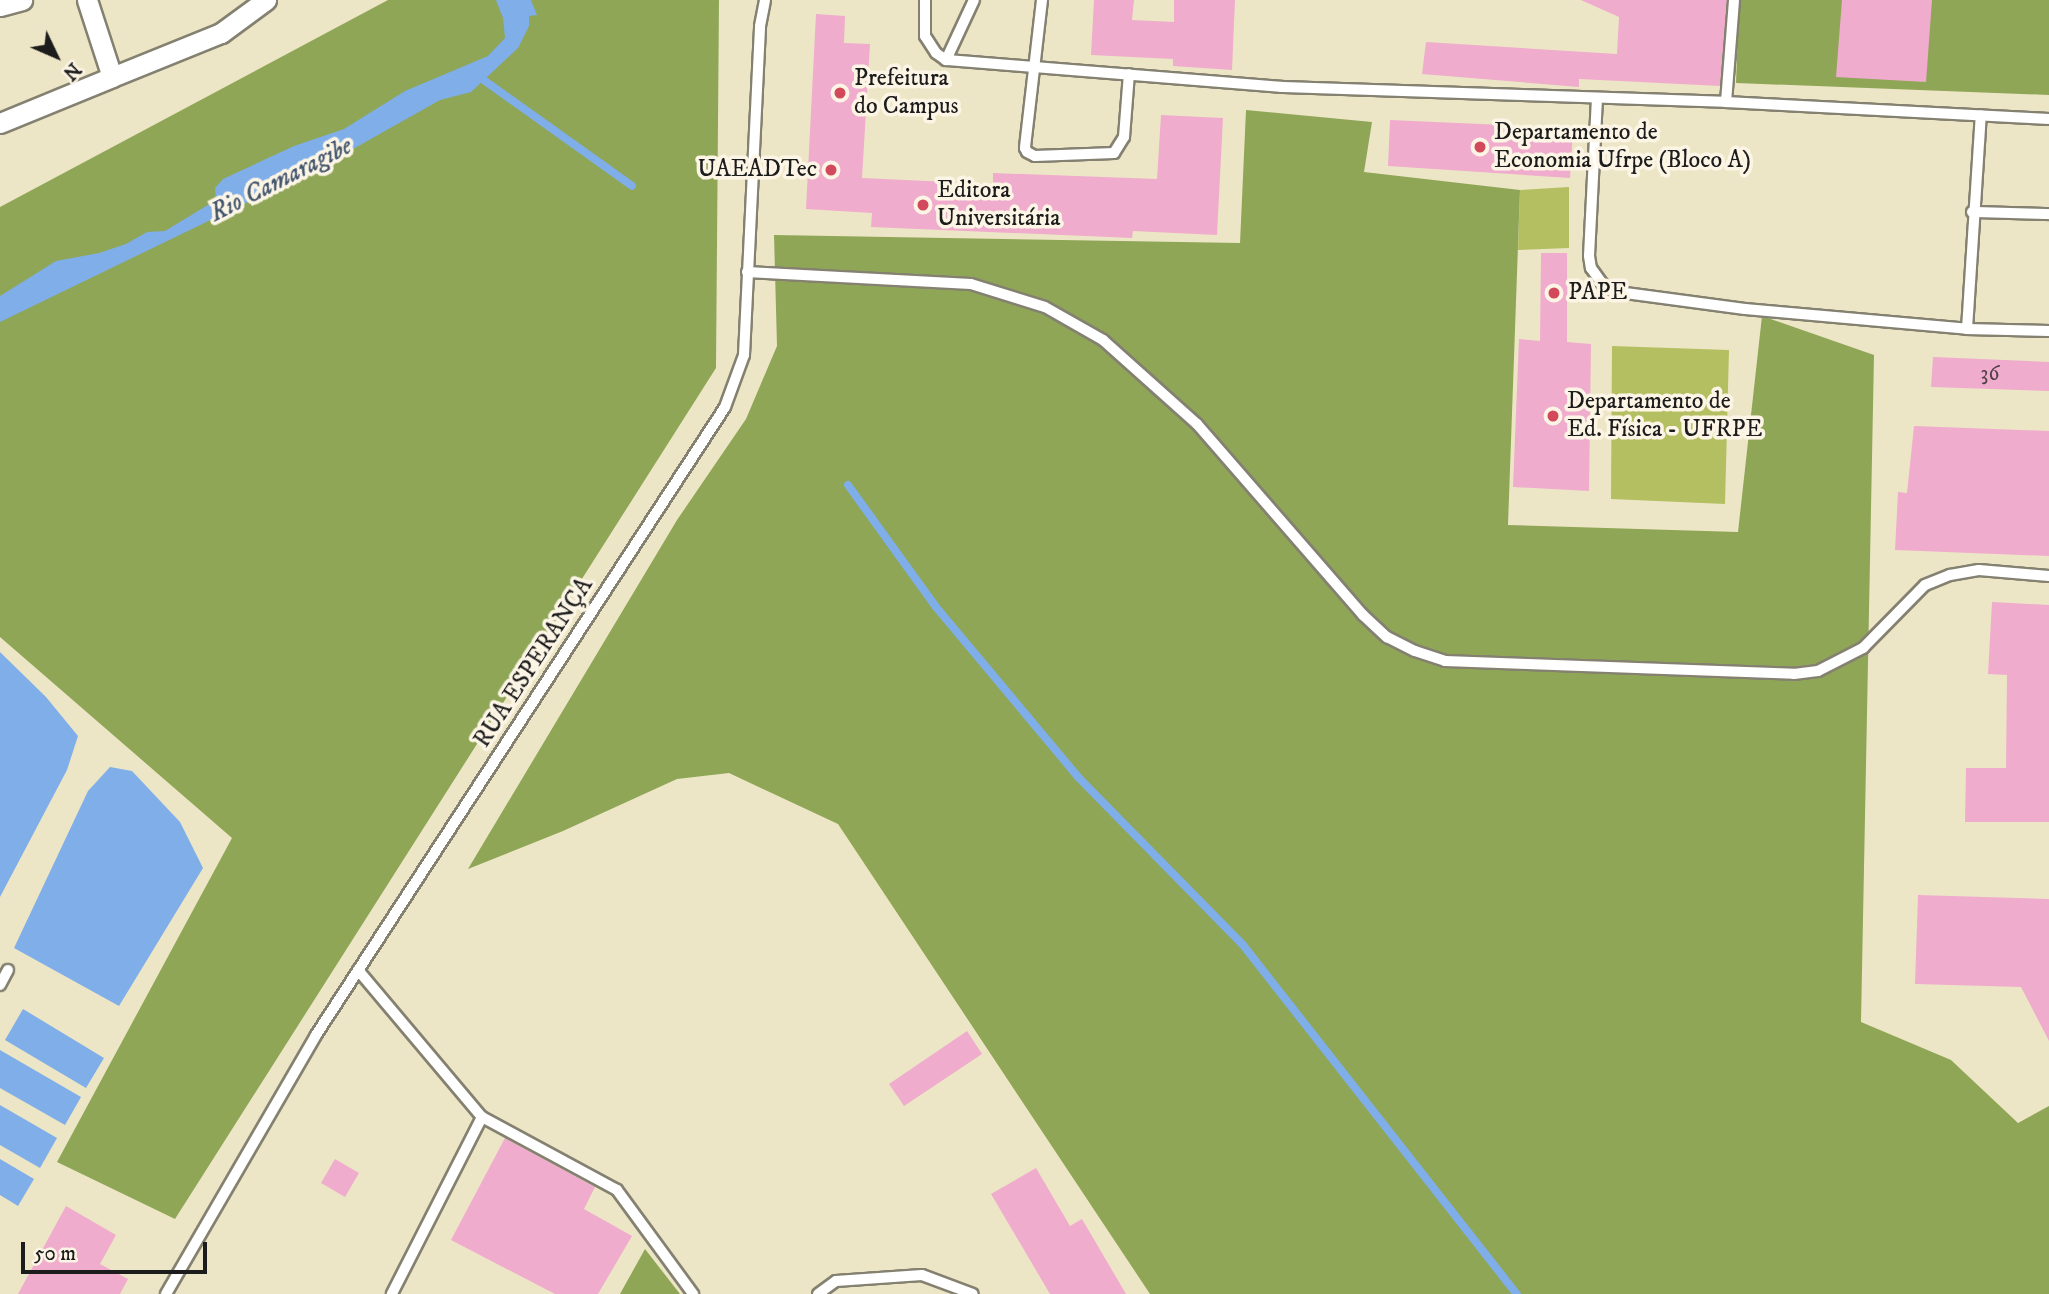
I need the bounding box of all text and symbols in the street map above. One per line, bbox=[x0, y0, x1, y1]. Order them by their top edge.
north arrow bbox=[21, 21, 91, 91]
text: N bbox=[58, 57, 85, 85]
place label: Prefeitura do Campus bbox=[854, 65, 959, 121]
marker: Prefeitura do Campus bbox=[832, 85, 848, 101]
place label: Departamento de Economia Ufrpe (Bloco A) bbox=[1494, 119, 1751, 175]
water label: Rio Camaragibe bbox=[205, 131, 357, 229]
marker: Departamento de Economia Ufrpe (Bloco A) bbox=[1472, 139, 1488, 155]
place label: UAEADTec bbox=[698, 156, 817, 184]
marker: UAEADTec bbox=[823, 162, 839, 178]
place label: Editora Universitária bbox=[937, 177, 1060, 233]
marker: Editora Universitária bbox=[915, 197, 931, 213]
place label: PAPE bbox=[1568, 279, 1627, 307]
marker: PAPE bbox=[1546, 285, 1562, 301]
house number: 36 bbox=[1981, 361, 1999, 387]
place label: Departamento de Ed. Física - UFRPE bbox=[1567, 388, 1762, 444]
marker: Departamento de Ed. Física - UFRPE bbox=[1545, 408, 1561, 424]
street label: RUA ESPERANÇA bbox=[468, 573, 600, 753]
scale bar bbox=[24, 1228, 210, 1272]
text: 50 m bbox=[34, 1241, 76, 1267]

